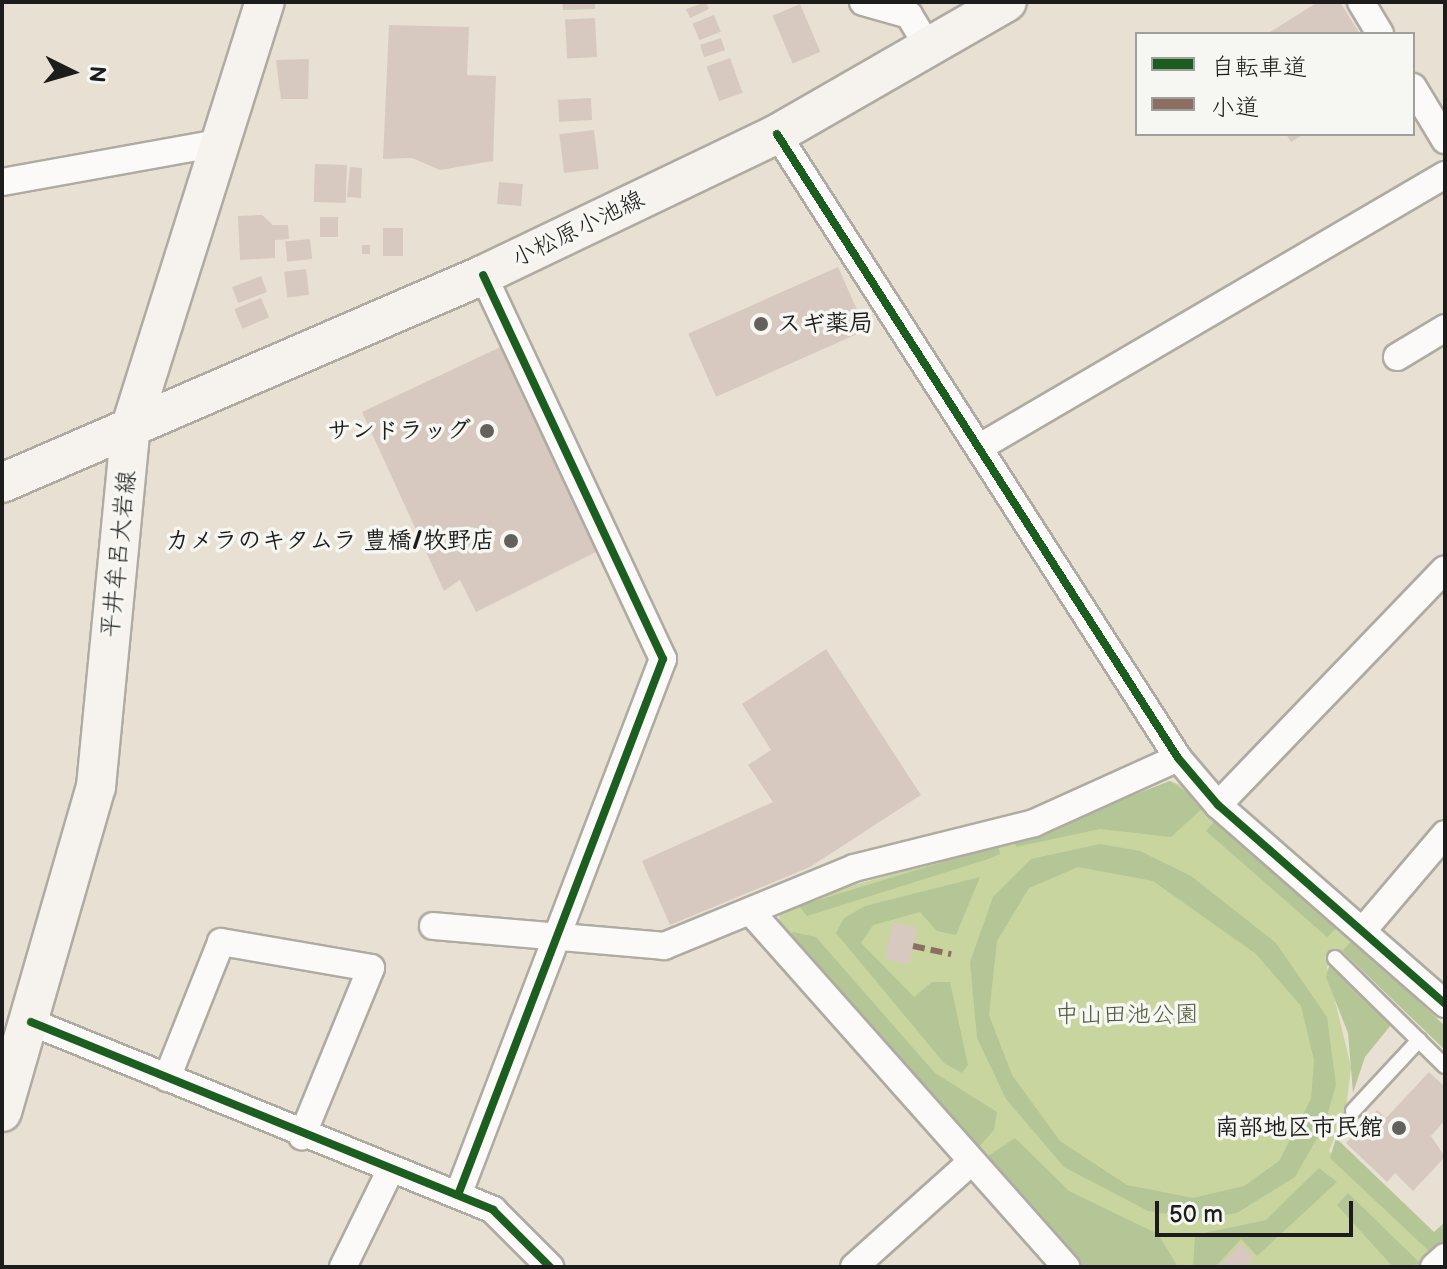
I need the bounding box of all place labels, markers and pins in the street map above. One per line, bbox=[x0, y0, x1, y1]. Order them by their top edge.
place label: スギ薬局 bbox=[777, 310, 873, 338]
marker: スギ薬局 bbox=[752, 315, 770, 333]
place label: サンドラッグ bbox=[327, 417, 471, 445]
marker: サンドラッグ bbox=[478, 422, 496, 440]
place label: カメラのキタムラ 豊橋/牧野店 bbox=[165, 527, 495, 555]
marker: カメラのキタムラ 豊橋/牧野店 bbox=[502, 532, 520, 550]
place label: 南部地区市民館 bbox=[1215, 1114, 1383, 1142]
marker: 南部地区市民館 bbox=[1390, 1119, 1408, 1137]

